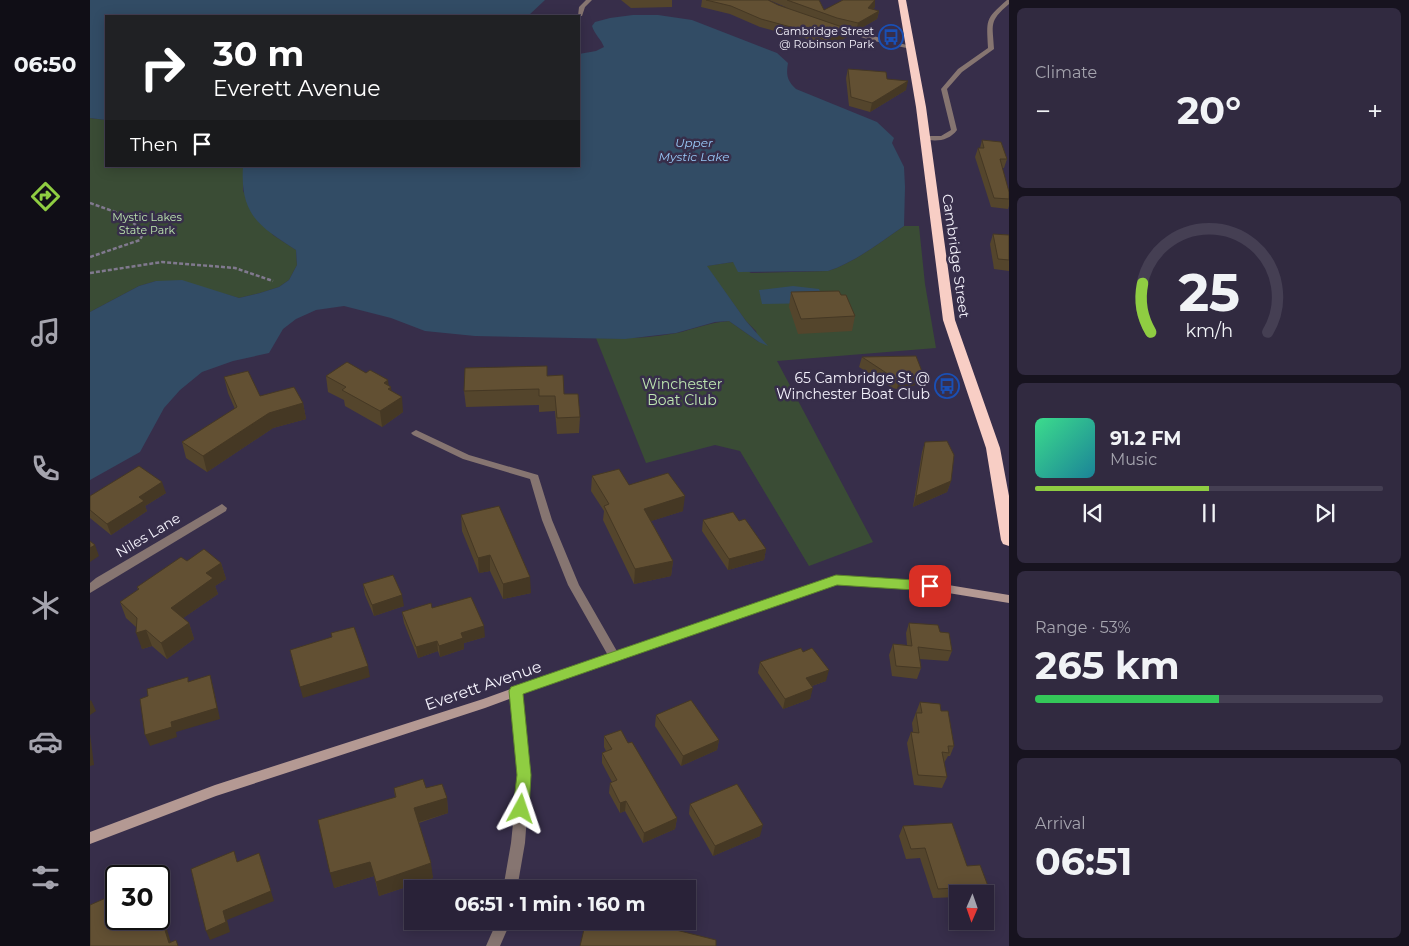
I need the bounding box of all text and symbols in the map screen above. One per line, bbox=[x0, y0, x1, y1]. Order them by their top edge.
place label: Cambridge Street @ Robinson Park bbox=[776, 24, 875, 51]
bus stop icon: Cambridge Street @ Robinson Park bbox=[878, 24, 904, 50]
text: 30 m bbox=[213, 32, 304, 75]
icon: right bbox=[130, 35, 195, 100]
text: 06:50 bbox=[14, 51, 76, 78]
text: Climate bbox=[1035, 63, 1097, 82]
text: Everett Avenue bbox=[213, 75, 381, 102]
text: 20° bbox=[1177, 87, 1241, 134]
text: − bbox=[1035, 94, 1051, 128]
text: + bbox=[1367, 94, 1383, 128]
icon: arrive bbox=[188, 130, 216, 158]
text: Then bbox=[130, 133, 178, 156]
water label: Upper Mystic Lake bbox=[659, 135, 730, 164]
icon: directions bbox=[28, 179, 63, 214]
street label: Cambridge Street bbox=[938, 193, 974, 320]
park label: Mystic Lakes State Park bbox=[112, 210, 182, 237]
text: 25 bbox=[1178, 261, 1240, 324]
icon: music bbox=[28, 315, 63, 350]
text: km/h bbox=[1185, 320, 1233, 341]
place label: 65 Cambridge St @ Winchester Boat Club bbox=[776, 369, 930, 403]
bus stop icon: 65 Cambridge St @ Winchester Boat Club bbox=[934, 373, 960, 399]
park label: Winchester Boat Club bbox=[642, 375, 723, 409]
text: 91.2 FM bbox=[1110, 427, 1182, 450]
text: Music bbox=[1110, 450, 1157, 469]
icon: phone bbox=[28, 451, 63, 486]
icon: previous bbox=[1079, 499, 1107, 527]
icon: pause bbox=[1195, 499, 1223, 527]
icon: next bbox=[1311, 499, 1339, 527]
street label: Niles Lane bbox=[112, 509, 184, 561]
pin bbox=[909, 565, 951, 607]
icon: arrive bbox=[916, 572, 944, 600]
icon: climate bbox=[28, 588, 63, 623]
text: Range · 53% bbox=[1035, 618, 1131, 637]
text: 265 km bbox=[1035, 642, 1180, 689]
street label: Everett Avenue bbox=[422, 657, 544, 714]
icon: car bbox=[28, 724, 63, 759]
position arrow bbox=[494, 782, 546, 834]
text: Arrival bbox=[1035, 814, 1085, 833]
text: 06:51 bbox=[1035, 838, 1132, 885]
icon: filters bbox=[28, 860, 63, 895]
speed limit sign: 30 bbox=[105, 865, 170, 930]
north arrow bbox=[949, 885, 994, 930]
map controls bbox=[949, 885, 994, 930]
text: 06:51 · 1 min · 160 m bbox=[454, 893, 646, 916]

